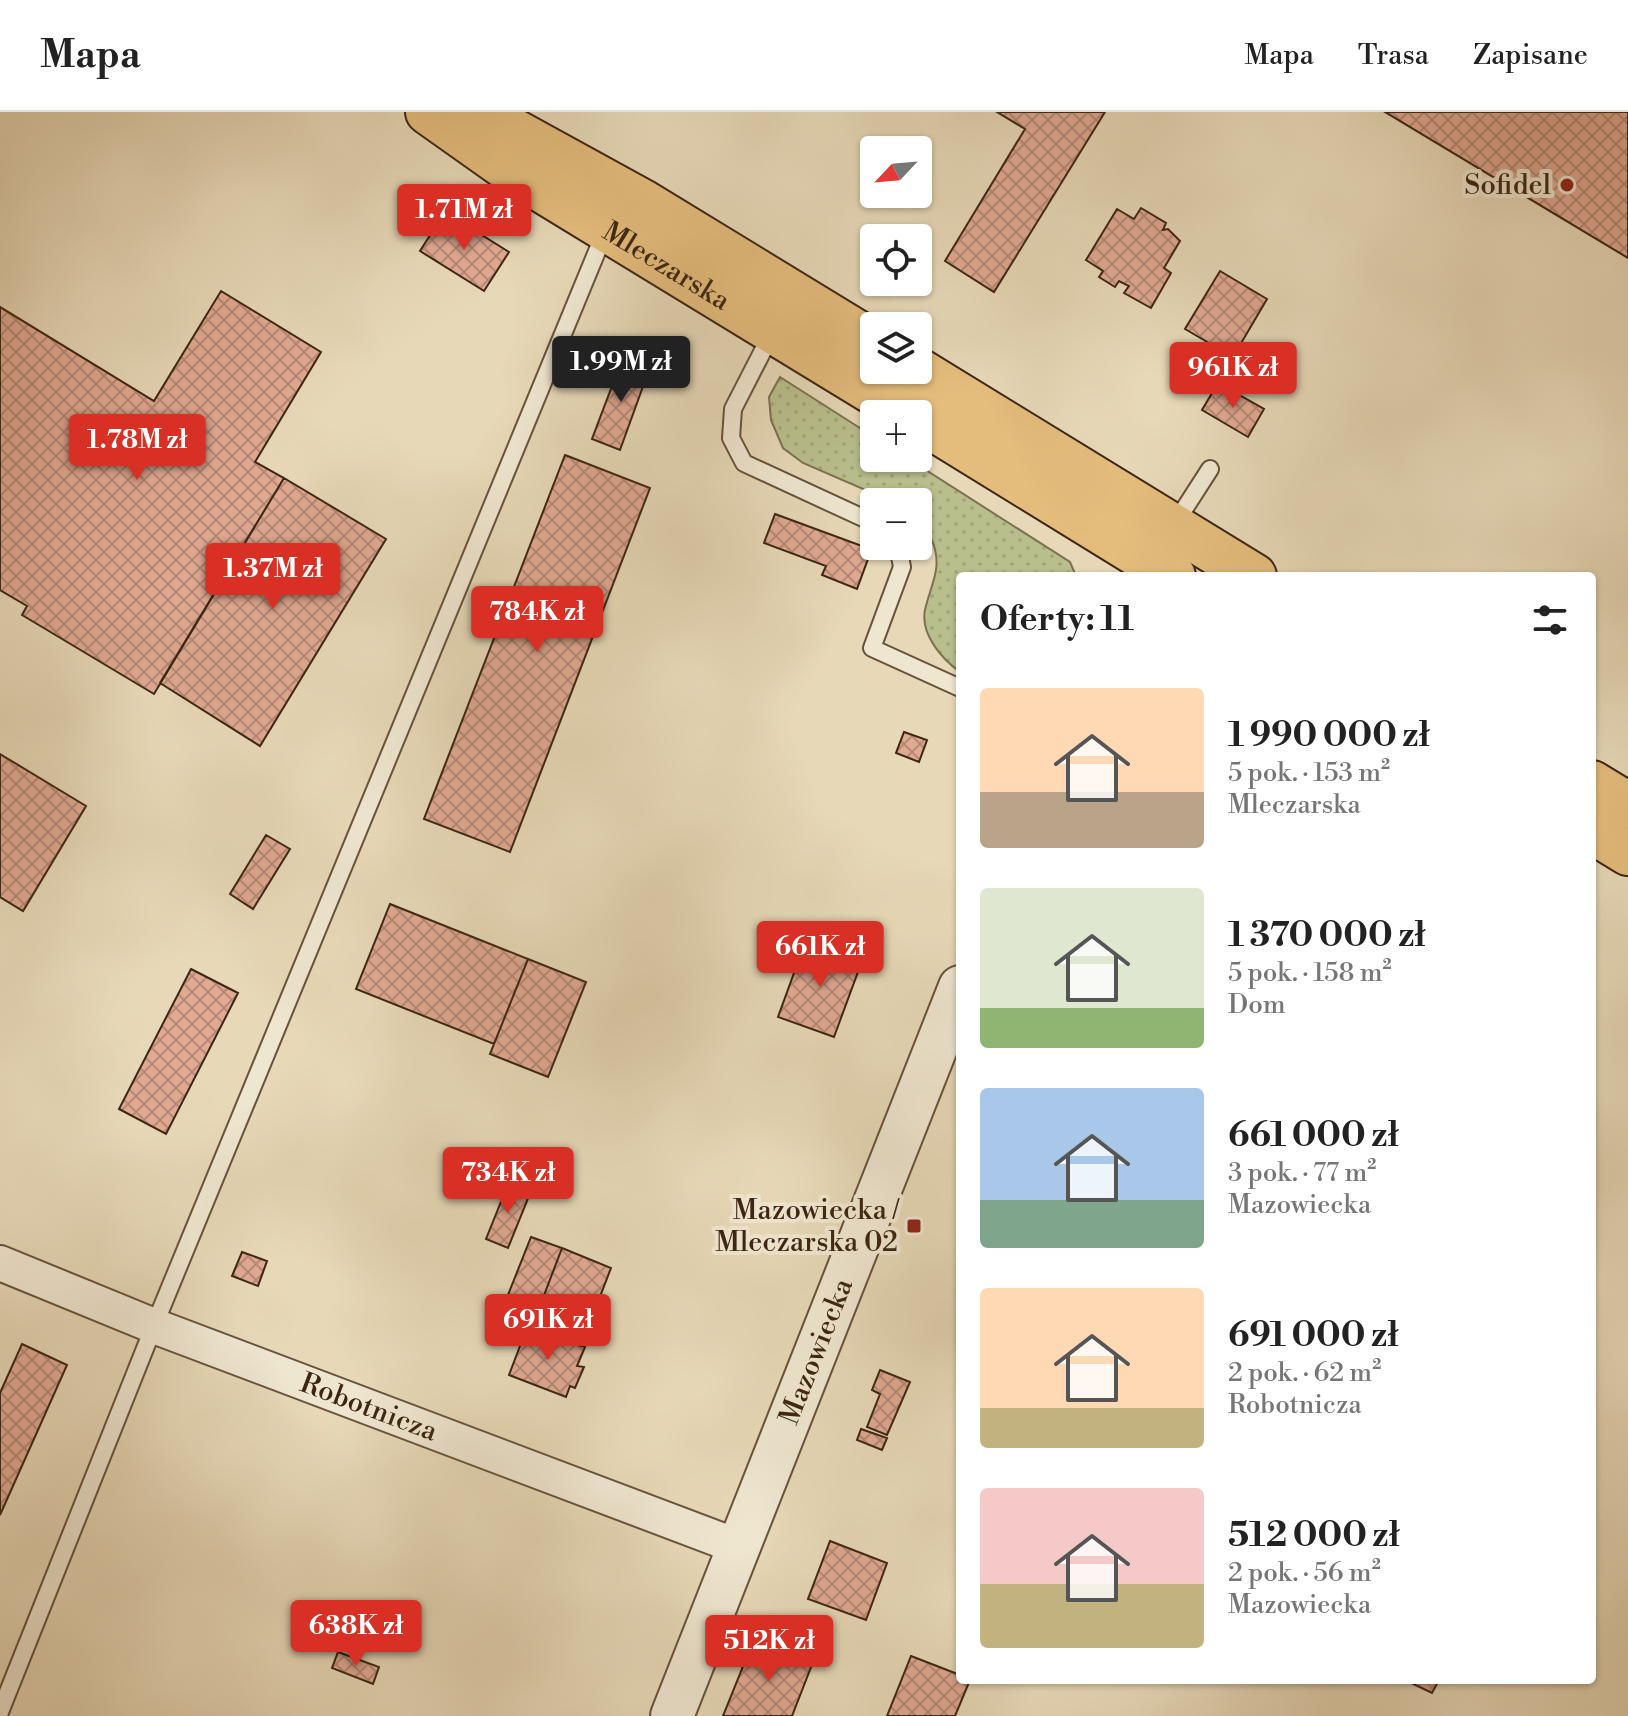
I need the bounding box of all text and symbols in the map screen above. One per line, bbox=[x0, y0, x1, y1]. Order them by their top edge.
text: Mapa bbox=[40, 32, 140, 79]
text: Mapa bbox=[1245, 38, 1314, 73]
text: Trasa bbox=[1358, 38, 1429, 73]
text: Zapisane bbox=[1473, 38, 1588, 73]
north arrow bbox=[860, 136, 932, 208]
map controls bbox=[860, 136, 932, 560]
place label: Sofidel bbox=[1464, 168, 1551, 203]
marker: Sofidel bbox=[1558, 176, 1576, 194]
pin: 1.71M zł bbox=[381, 184, 547, 252]
text: 1.71M zł bbox=[415, 194, 513, 226]
street label: Mleczarska bbox=[596, 214, 737, 319]
button: locate bbox=[860, 224, 932, 296]
button: layers bbox=[860, 312, 932, 384]
pin: 1.99M zł bbox=[538, 336, 704, 404]
pin: 961K zł bbox=[1159, 342, 1307, 410]
text: 1.99M zł bbox=[570, 346, 672, 378]
text: 961K zł bbox=[1188, 352, 1278, 384]
button: + bbox=[860, 400, 932, 472]
pin: 1.78M zł bbox=[54, 414, 220, 482]
text: 1.78M zł bbox=[87, 424, 187, 456]
button: − bbox=[860, 488, 932, 560]
pin: 1.37M zł bbox=[190, 543, 356, 611]
text: 1.37M zł bbox=[223, 553, 323, 585]
pin: 784K zł bbox=[463, 586, 611, 654]
text: 784K zł bbox=[489, 596, 585, 628]
icon: filters bbox=[1528, 598, 1572, 642]
text: Oferty: 11 bbox=[980, 599, 1134, 641]
text: 1 990 000 zł bbox=[1228, 715, 1430, 757]
icon: home bbox=[1044, 720, 1140, 816]
text: 5 pok. · 153 m² bbox=[1228, 757, 1390, 789]
text: Mleczarska bbox=[1228, 789, 1361, 821]
text: 1 370 000 zł bbox=[1228, 915, 1426, 957]
icon: home bbox=[1044, 920, 1140, 1016]
pin: 661K zł bbox=[746, 921, 894, 989]
text: 661K zł bbox=[775, 931, 865, 963]
text: 5 pok. · 158 m² bbox=[1228, 957, 1392, 989]
text: Dom bbox=[1228, 989, 1286, 1021]
text: 661 000 zł bbox=[1228, 1115, 1399, 1157]
icon: home bbox=[1044, 1120, 1140, 1216]
pin: 734K zł bbox=[434, 1147, 582, 1215]
text: 734K zł bbox=[461, 1157, 555, 1189]
text: 3 pok. · 77 m² bbox=[1228, 1157, 1376, 1189]
text: Mazowiecka bbox=[1228, 1189, 1371, 1221]
place label: Mazowiecka / Mleczarska 02 bbox=[715, 1193, 900, 1260]
marker: Mazowiecka / Mleczarska 02 bbox=[905, 1217, 923, 1235]
street label: Mazowiecka bbox=[771, 1273, 861, 1430]
pin: 691K zł bbox=[474, 1294, 622, 1362]
text: 691K zł bbox=[503, 1304, 593, 1336]
text: 691 000 zł bbox=[1228, 1315, 1398, 1357]
icon: home bbox=[1044, 1320, 1140, 1416]
text: 2 pok. · 62 m² bbox=[1228, 1357, 1381, 1389]
street label: Robotnicza bbox=[295, 1365, 443, 1449]
text: Robotnicza bbox=[1228, 1389, 1362, 1421]
text: 512 000 zł bbox=[1228, 1515, 1400, 1557]
icon: home bbox=[1044, 1520, 1140, 1616]
text: 2 pok. · 56 m² bbox=[1228, 1557, 1381, 1589]
text: Mazowiecka bbox=[1228, 1589, 1371, 1621]
pin: 638K zł bbox=[282, 1600, 430, 1668]
text: 638K zł bbox=[309, 1610, 403, 1642]
pin: 512K zł bbox=[695, 1615, 843, 1683]
text: 512K zł bbox=[723, 1625, 815, 1657]

